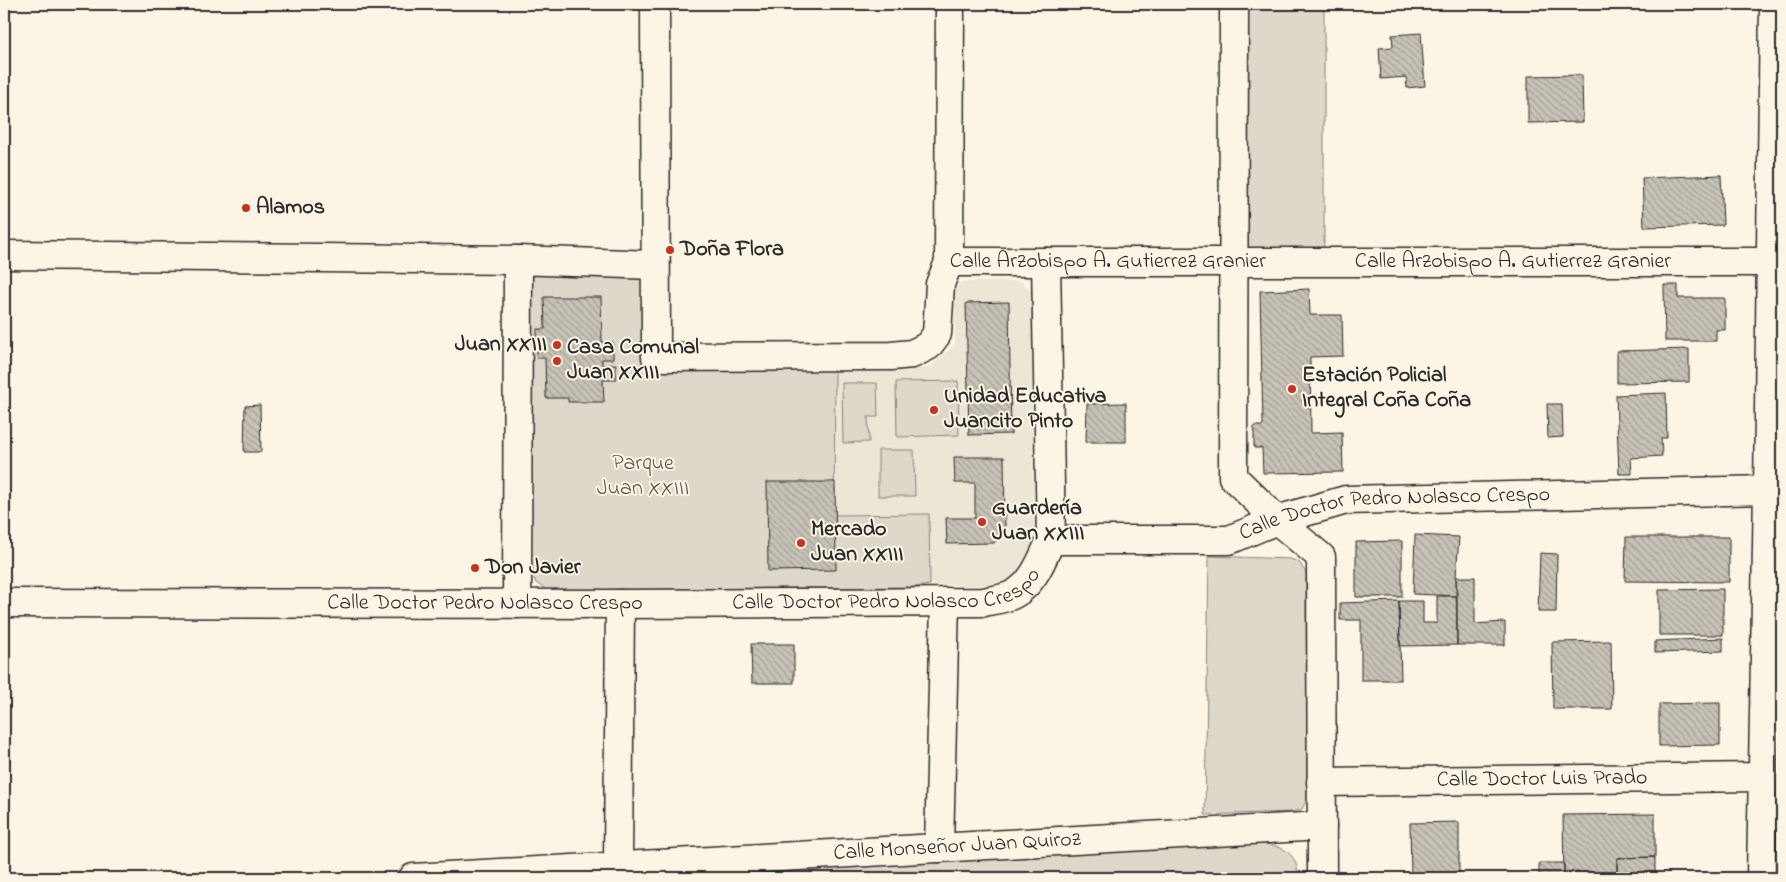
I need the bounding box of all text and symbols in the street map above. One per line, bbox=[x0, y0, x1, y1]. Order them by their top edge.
place label: Alamos bbox=[256, 192, 325, 224]
marker: Alamos bbox=[240, 202, 252, 214]
place label: Doña Flora bbox=[679, 234, 784, 266]
marker: Doña Flora bbox=[664, 244, 676, 256]
street label: Calle Arzobispo A. Gutierrez Granier bbox=[950, 246, 1266, 278]
street label: Calle Arzobispo A. Gutierrez Granier bbox=[1355, 246, 1671, 278]
place label: Juan XXIII bbox=[455, 329, 547, 361]
place label: Casa Comunal Juan XXIII bbox=[567, 332, 699, 389]
marker: Juan XXIII bbox=[551, 339, 563, 351]
marker: Casa Comunal Juan XXIII bbox=[551, 355, 563, 367]
place label: Estación Policial Integral Coña Coña bbox=[1302, 360, 1471, 418]
place label: Unidad Educativa Juancito Pinto bbox=[944, 381, 1107, 438]
marker: Estación Policial Integral Coña Coña bbox=[1286, 383, 1298, 395]
marker: Unidad Educativa Juancito Pinto bbox=[928, 404, 940, 416]
park label: Parque Juan XXIII bbox=[597, 448, 689, 505]
street label: Calle Doctor Pedro Nolasco Crespo bbox=[1234, 479, 1550, 550]
place label: Guardería Juan XXIII bbox=[992, 493, 1084, 550]
place label: Mercado Juan XXIII bbox=[811, 514, 903, 571]
marker: Guardería Juan XXIII bbox=[976, 516, 988, 528]
marker: Mercado Juan XXIII bbox=[795, 537, 807, 549]
place label: Don Javier bbox=[484, 552, 582, 584]
marker: Don Javier bbox=[469, 562, 481, 574]
street label: Calle Doctor Pedro Nolasco Crespo bbox=[732, 562, 1050, 619]
street label: Calle Doctor Pedro Nolasco Crespo bbox=[327, 588, 643, 620]
street label: Calle Doctor Luis Prado bbox=[1436, 762, 1647, 797]
street label: Calle Monseñor Juan Quiroz bbox=[832, 824, 1083, 870]

